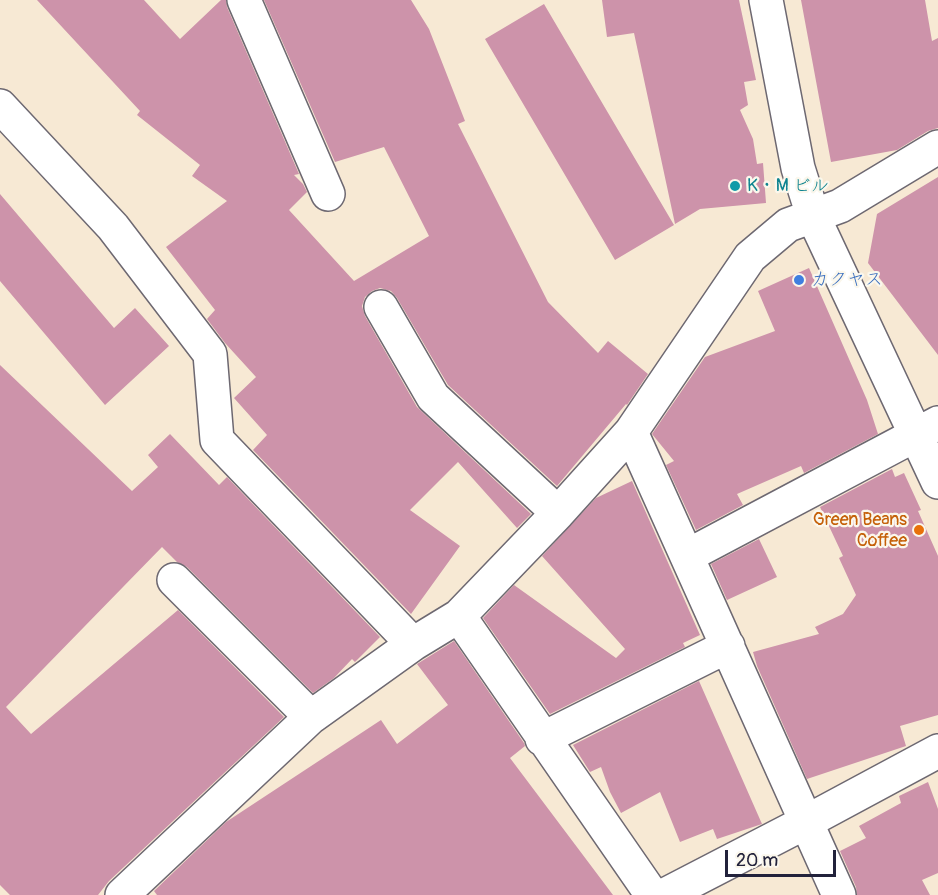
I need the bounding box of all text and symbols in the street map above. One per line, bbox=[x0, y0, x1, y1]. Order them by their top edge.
place label: K・M ビル bbox=[747, 175, 829, 197]
marker: K・M ビル bbox=[728, 179, 742, 193]
place label: カクヤス bbox=[811, 269, 883, 291]
marker: カクヤス bbox=[792, 273, 806, 287]
place label: Green Beans Coffee bbox=[813, 509, 907, 552]
marker: Green Beans Coffee bbox=[912, 523, 926, 537]
scale bar bbox=[728, 838, 839, 876]
text: 20 m bbox=[736, 849, 778, 872]

